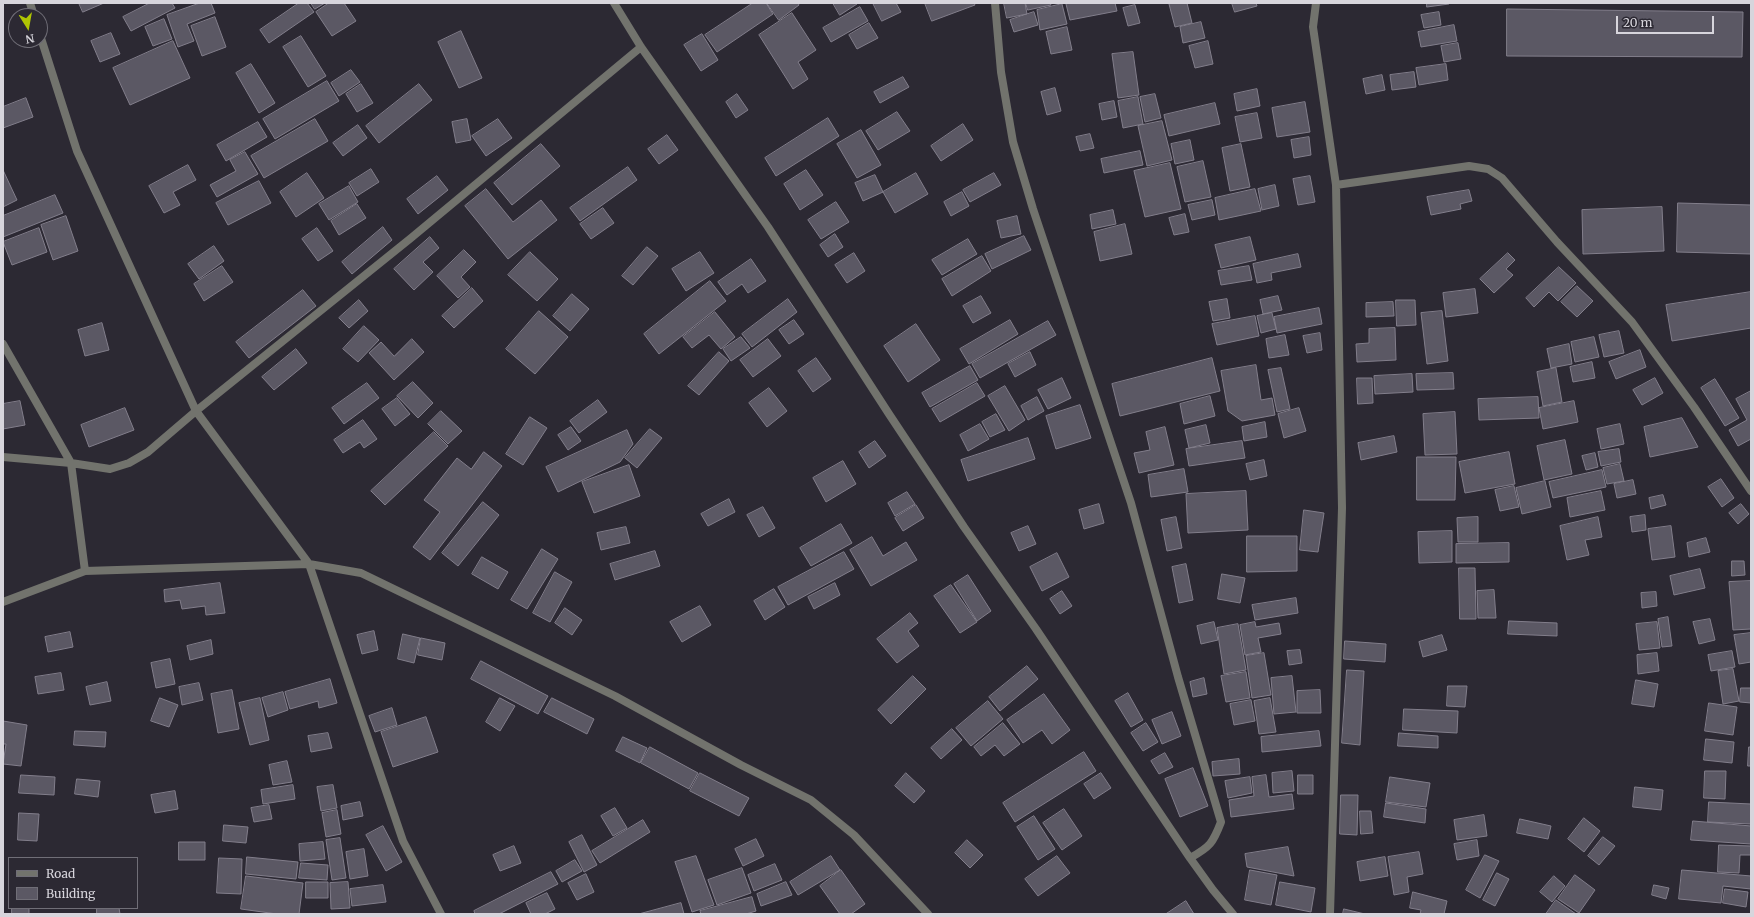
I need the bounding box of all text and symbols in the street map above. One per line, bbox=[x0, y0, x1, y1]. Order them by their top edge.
north arrow bbox=[8, 8, 48, 48]
scale bar bbox=[1618, 8, 1716, 34]
text: 20 m bbox=[1623, 15, 1652, 30]
text: N bbox=[24, 31, 36, 46]
legend bbox=[8, 857, 138, 909]
text: Road bbox=[46, 866, 75, 881]
text: Building bbox=[46, 886, 95, 901]

